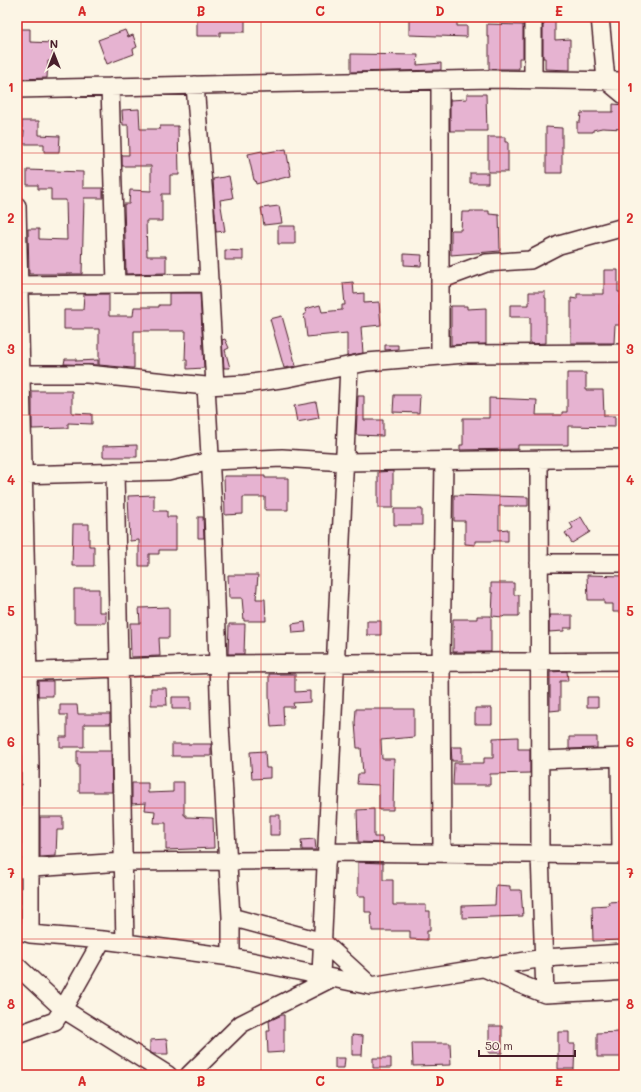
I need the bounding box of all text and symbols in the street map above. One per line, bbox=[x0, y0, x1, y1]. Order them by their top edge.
text: A bbox=[77, 2, 87, 19]
text: B bbox=[197, 2, 206, 19]
text: C bbox=[315, 2, 325, 19]
text: D bbox=[435, 2, 445, 19]
text: E bbox=[555, 2, 563, 19]
north arrow bbox=[34, 34, 74, 74]
text: N bbox=[50, 36, 58, 51]
text: 1 bbox=[8, 78, 14, 95]
text: 1 bbox=[627, 78, 633, 95]
text: 2 bbox=[7, 209, 15, 226]
text: 2 bbox=[626, 209, 634, 226]
text: 3 bbox=[7, 340, 15, 357]
text: 3 bbox=[626, 340, 634, 357]
text: 4 bbox=[7, 471, 15, 488]
text: 4 bbox=[626, 471, 634, 488]
text: 5 bbox=[7, 602, 15, 619]
text: 5 bbox=[626, 602, 634, 619]
text: 6 bbox=[7, 733, 15, 750]
text: 6 bbox=[626, 733, 634, 750]
text: 7 bbox=[7, 864, 15, 881]
text: 7 bbox=[626, 864, 634, 881]
text: 8 bbox=[7, 995, 15, 1012]
text: 8 bbox=[626, 995, 634, 1012]
scale bar bbox=[479, 1032, 575, 1058]
text: 50 m bbox=[485, 1037, 513, 1053]
text: A bbox=[77, 1072, 87, 1089]
text: B bbox=[197, 1072, 206, 1089]
text: C bbox=[315, 1072, 325, 1089]
text: D bbox=[435, 1072, 445, 1089]
text: E bbox=[555, 1072, 563, 1089]

